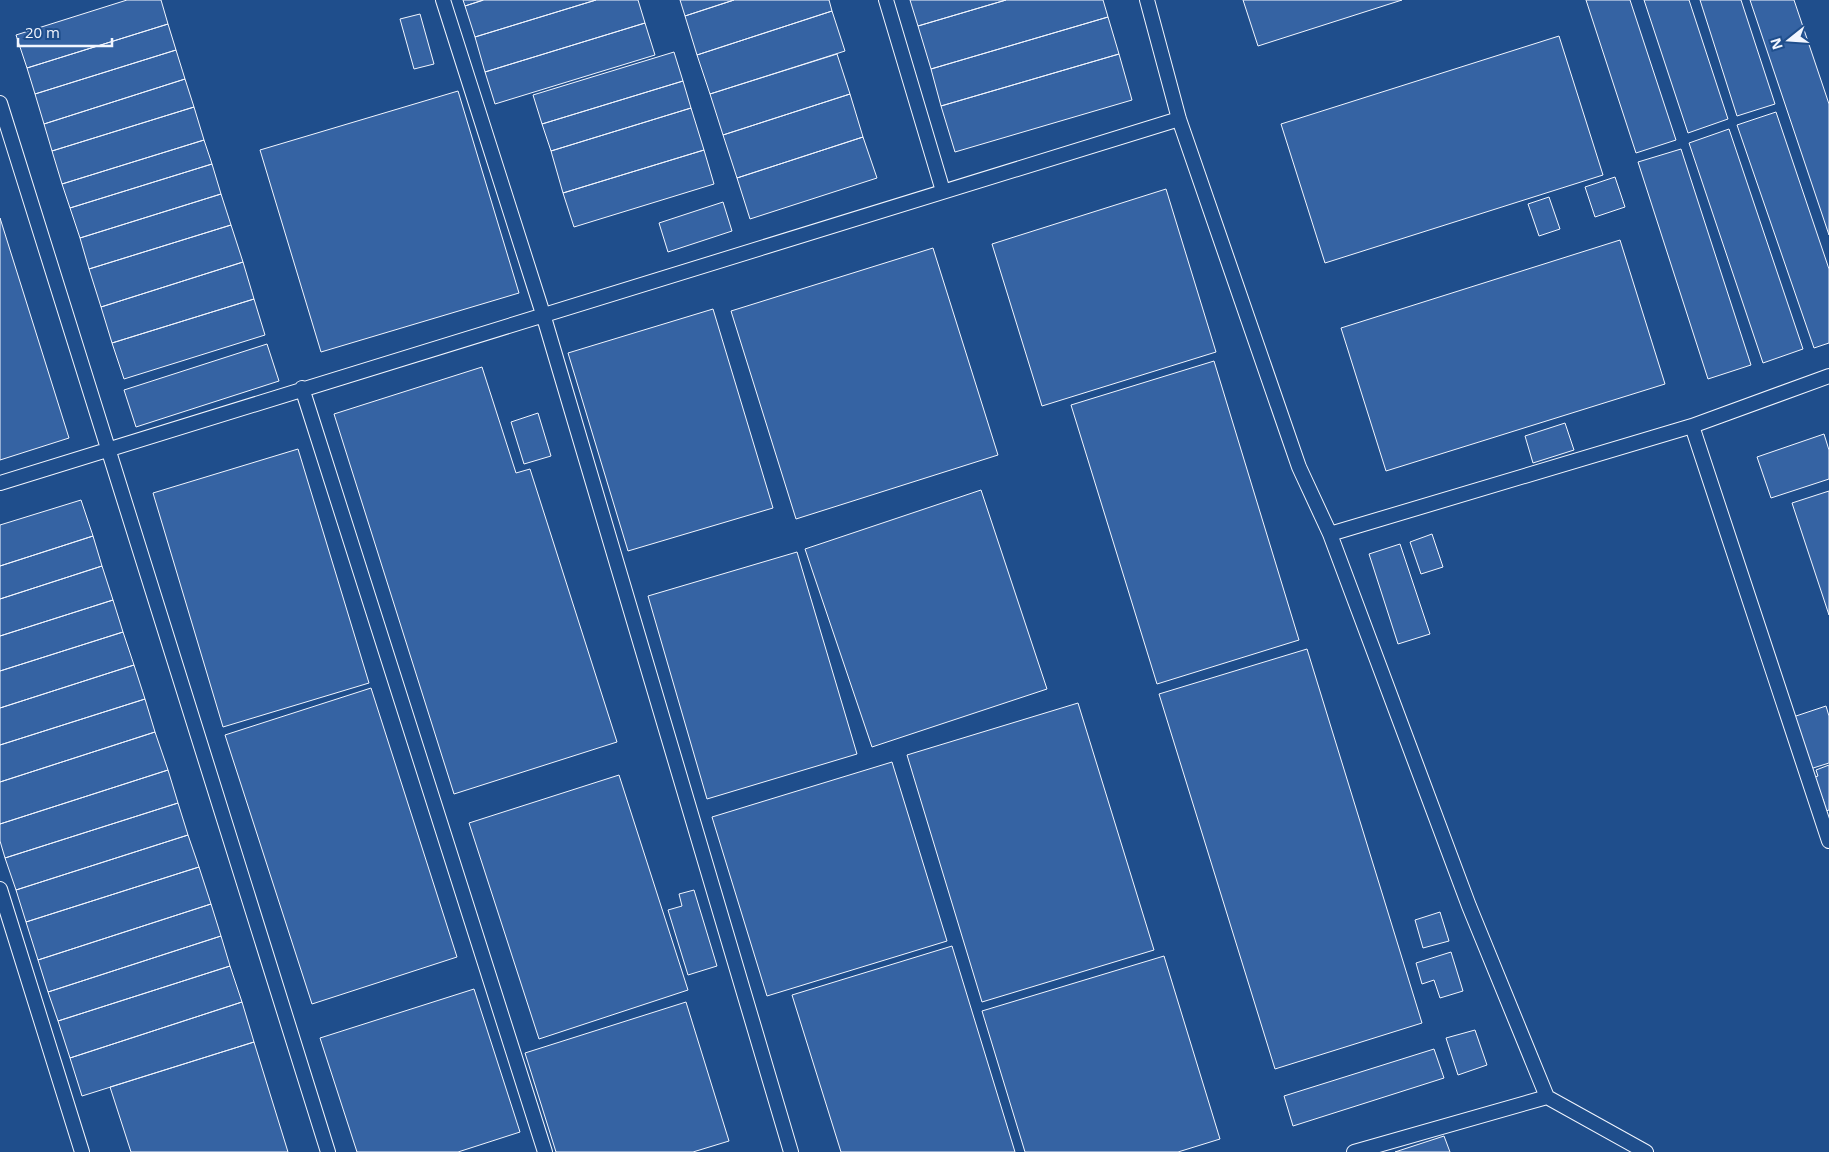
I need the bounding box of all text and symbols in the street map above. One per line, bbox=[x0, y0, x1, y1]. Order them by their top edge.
scale bar bbox=[18, 15, 111, 47]
north arrow bbox=[1764, 15, 1814, 65]
text: 20 m bbox=[25, 22, 60, 42]
text: N bbox=[1765, 36, 1787, 52]

